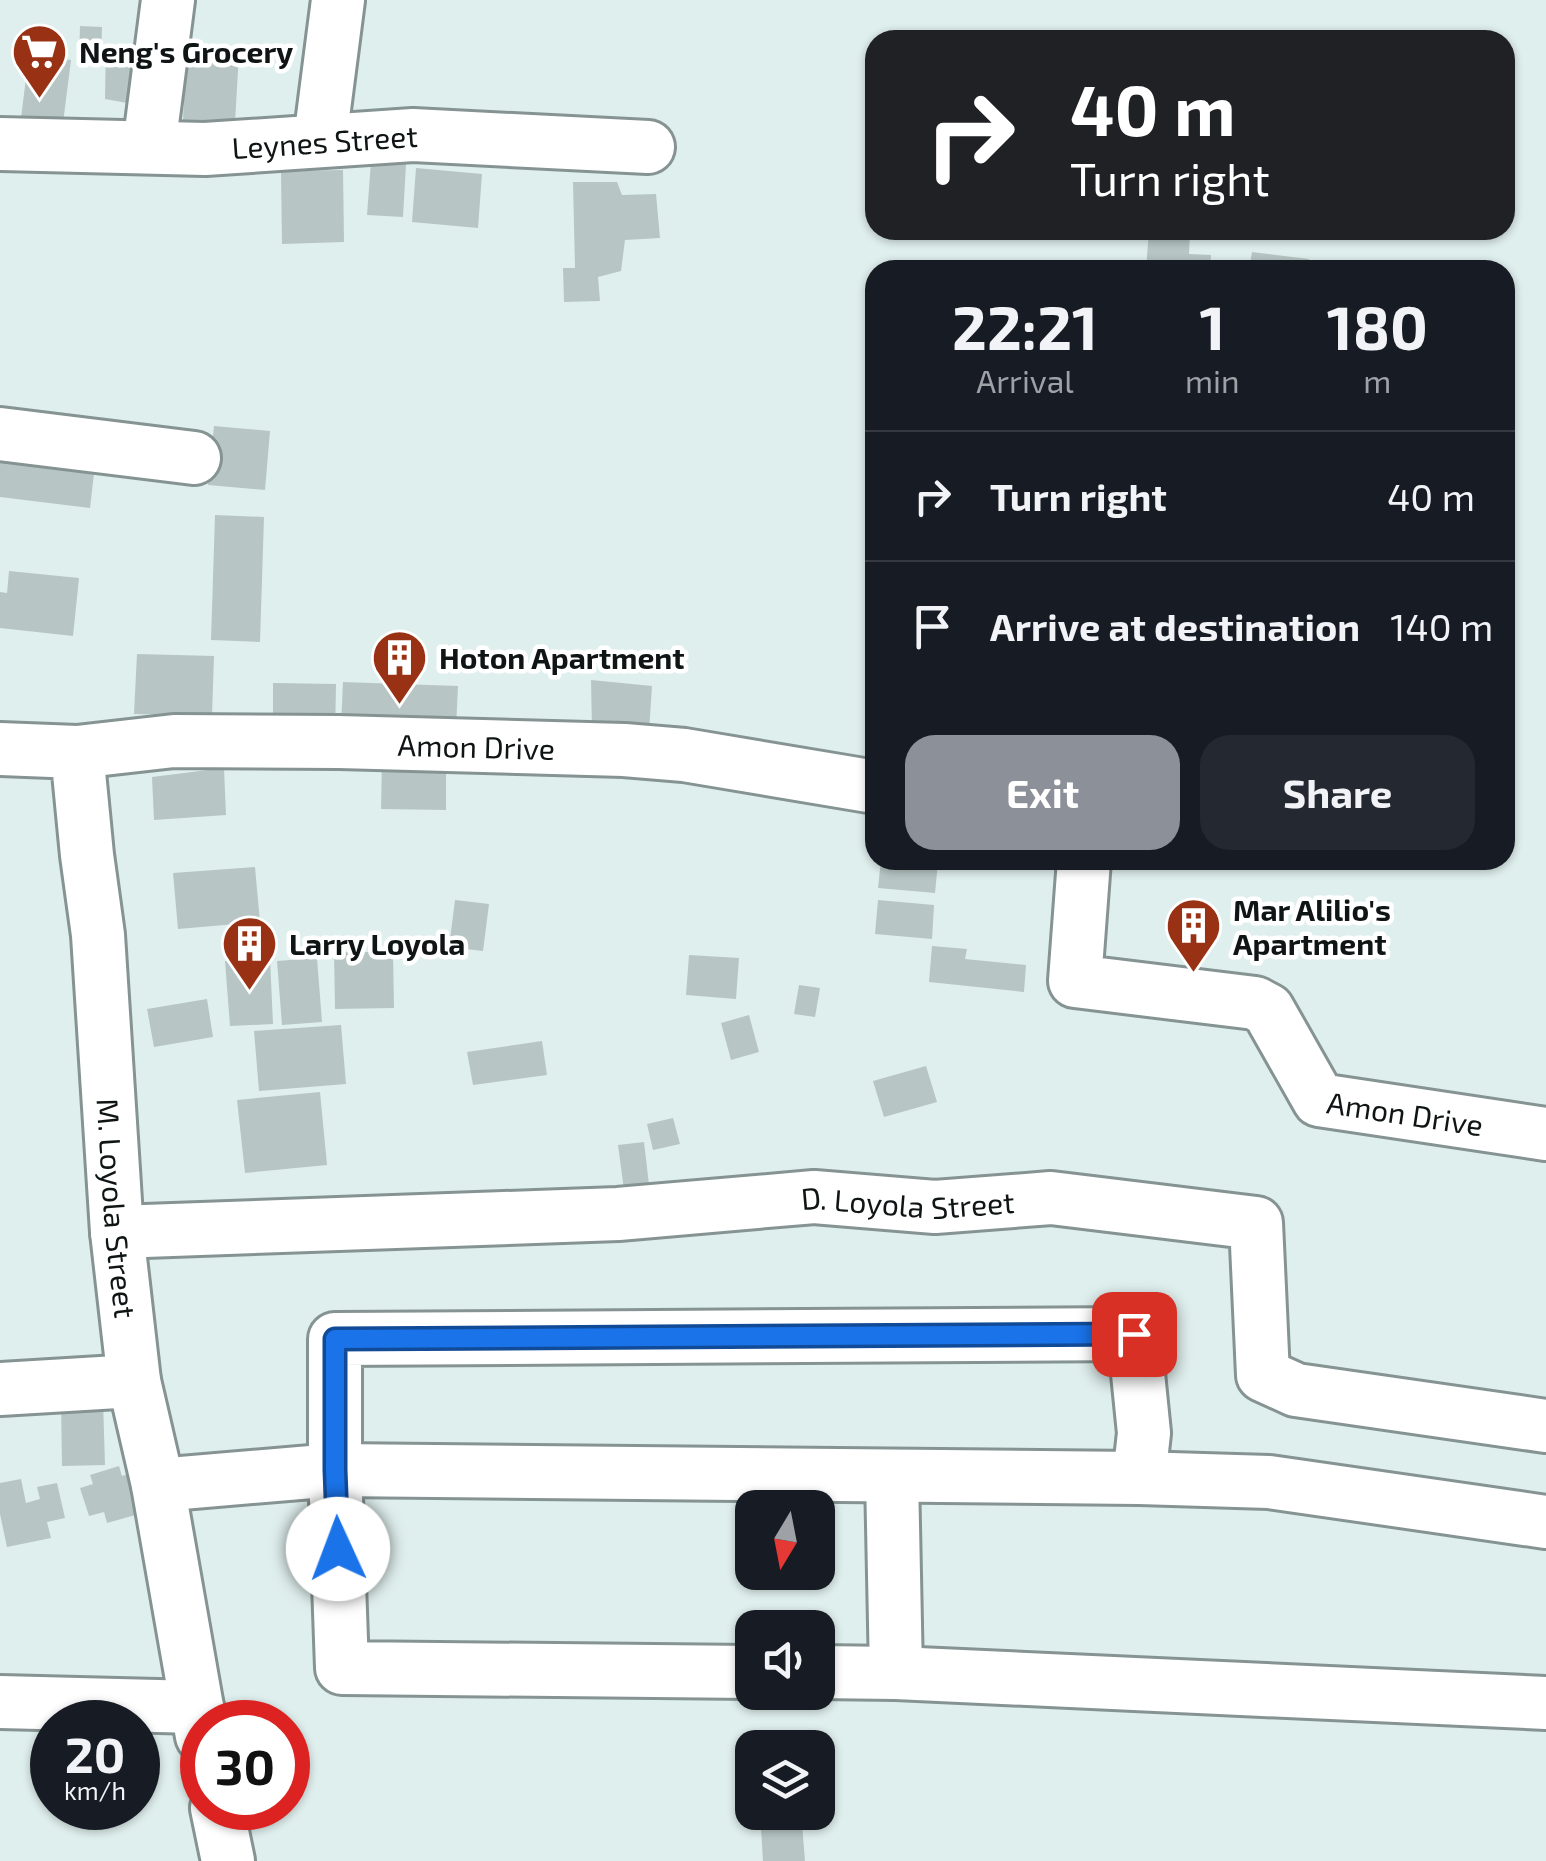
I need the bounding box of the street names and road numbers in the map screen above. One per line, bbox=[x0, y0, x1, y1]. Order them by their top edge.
street label: Leynes Street bbox=[231, 117, 419, 165]
street label: Amon Drive bbox=[397, 726, 555, 766]
street label: Amon Drive bbox=[1325, 1083, 1486, 1142]
street label: M. Loyola Street bbox=[90, 1097, 145, 1320]
street label: D. Loyola Street bbox=[799, 1178, 1016, 1225]

